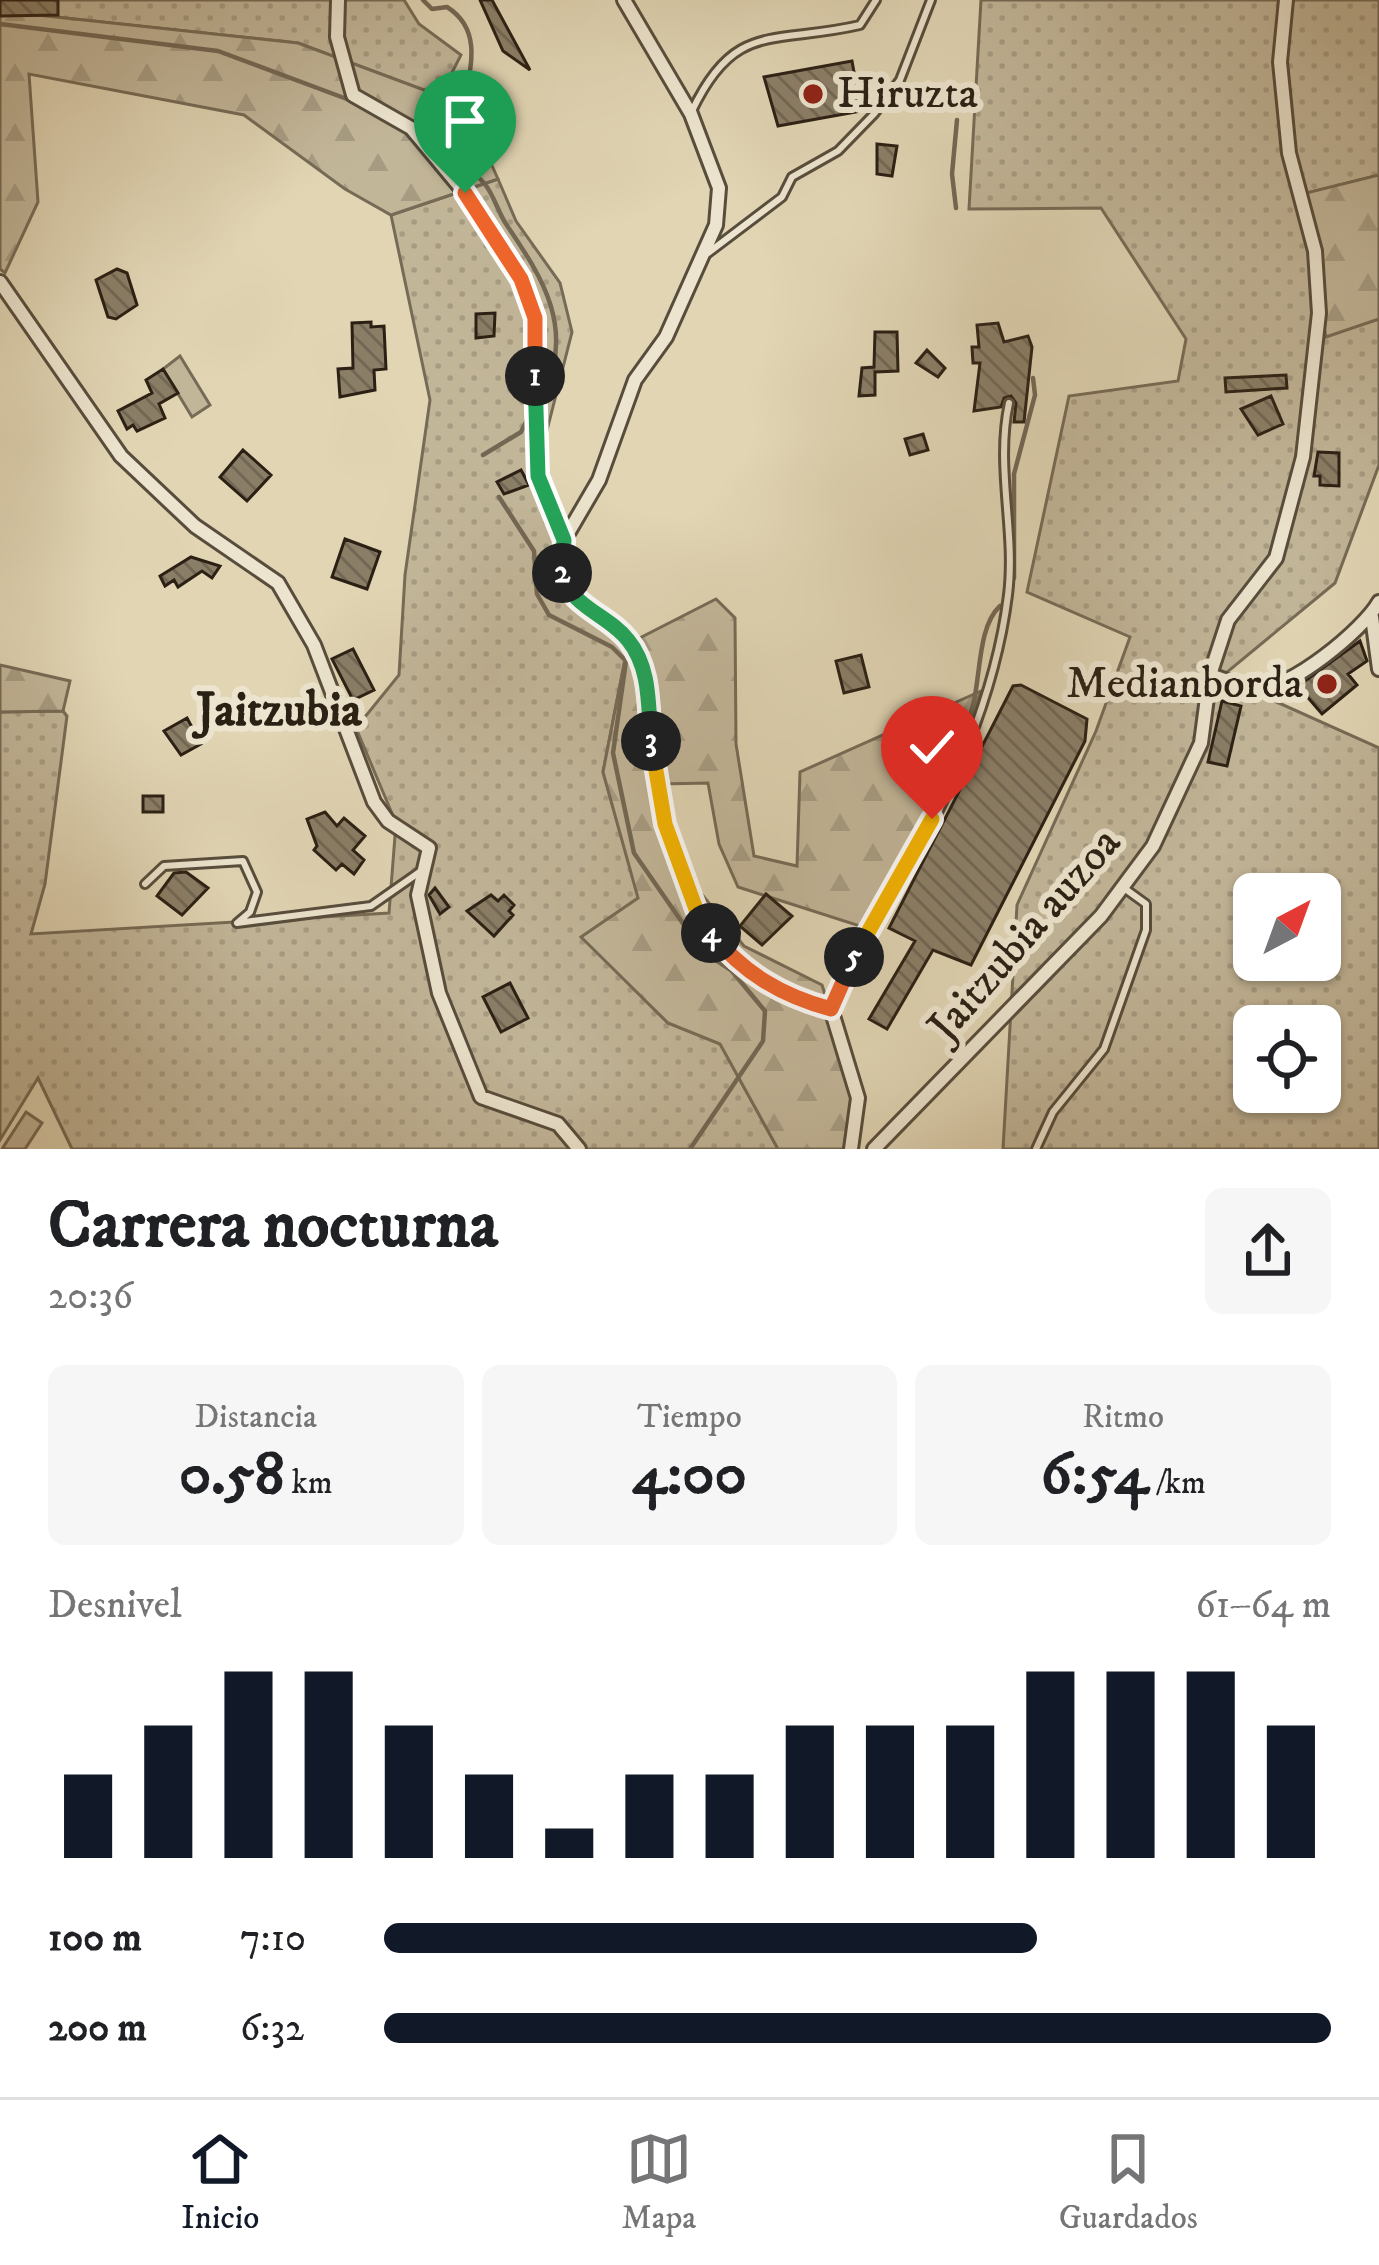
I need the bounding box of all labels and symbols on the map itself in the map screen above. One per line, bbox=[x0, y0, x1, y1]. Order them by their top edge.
place label: Hiruzta bbox=[837, 66, 978, 122]
pin bbox=[414, 70, 516, 193]
marker: Hiruzta bbox=[800, 81, 826, 107]
pin: 1 bbox=[505, 346, 565, 406]
pin: 2 bbox=[532, 543, 592, 603]
place label: Medianborda bbox=[1066, 656, 1303, 712]
marker: Medianborda bbox=[1314, 671, 1340, 697]
district label: Jaitzubia bbox=[191, 681, 362, 741]
pin bbox=[881, 696, 983, 819]
pin: 3 bbox=[621, 711, 681, 771]
street label: Jaitzubia auzoa bbox=[914, 816, 1133, 1057]
north arrow bbox=[1233, 873, 1341, 981]
pin: 4 bbox=[681, 903, 741, 963]
pin: 5 bbox=[824, 927, 884, 987]

